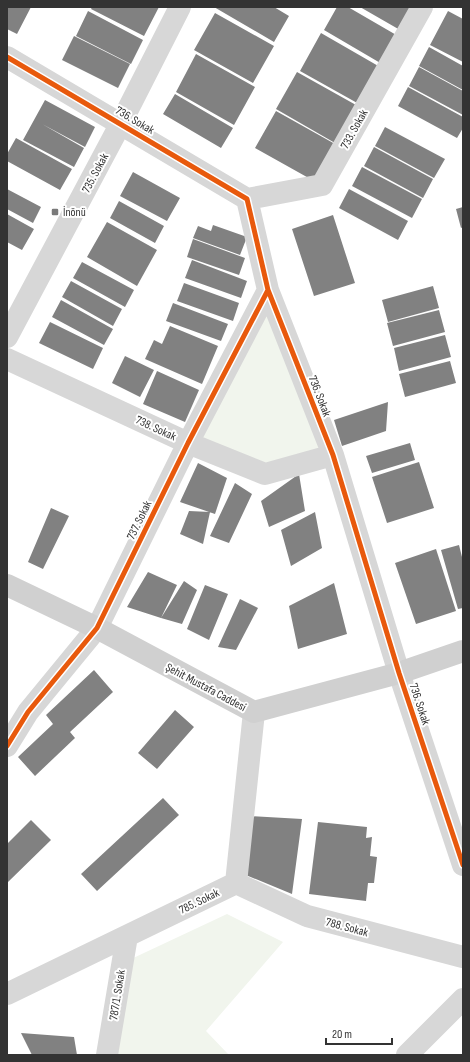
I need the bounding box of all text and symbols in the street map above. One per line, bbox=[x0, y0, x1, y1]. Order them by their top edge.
street label: 736. Sokak bbox=[112, 103, 157, 138]
street label: 733. Sokak bbox=[337, 106, 372, 152]
street label: 735. Sokak bbox=[79, 150, 112, 196]
place label: İnönü bbox=[63, 205, 86, 220]
marker: İnönü bbox=[50, 207, 60, 217]
street label: 736. Sokak bbox=[305, 373, 334, 419]
street label: 738. Sokak bbox=[133, 413, 179, 445]
street label: 737. Sokak bbox=[124, 498, 155, 542]
street label: Şehit Mustafa Caddesi bbox=[163, 660, 249, 715]
street label: 736. Sokak bbox=[406, 681, 433, 727]
street label: 785. Sokak bbox=[177, 885, 222, 918]
street label: 788. Sokak bbox=[324, 915, 370, 940]
street label: 787/1. Sokak bbox=[106, 968, 129, 1021]
scale bar bbox=[326, 1020, 392, 1046]
text: 20 m bbox=[332, 1027, 352, 1042]

